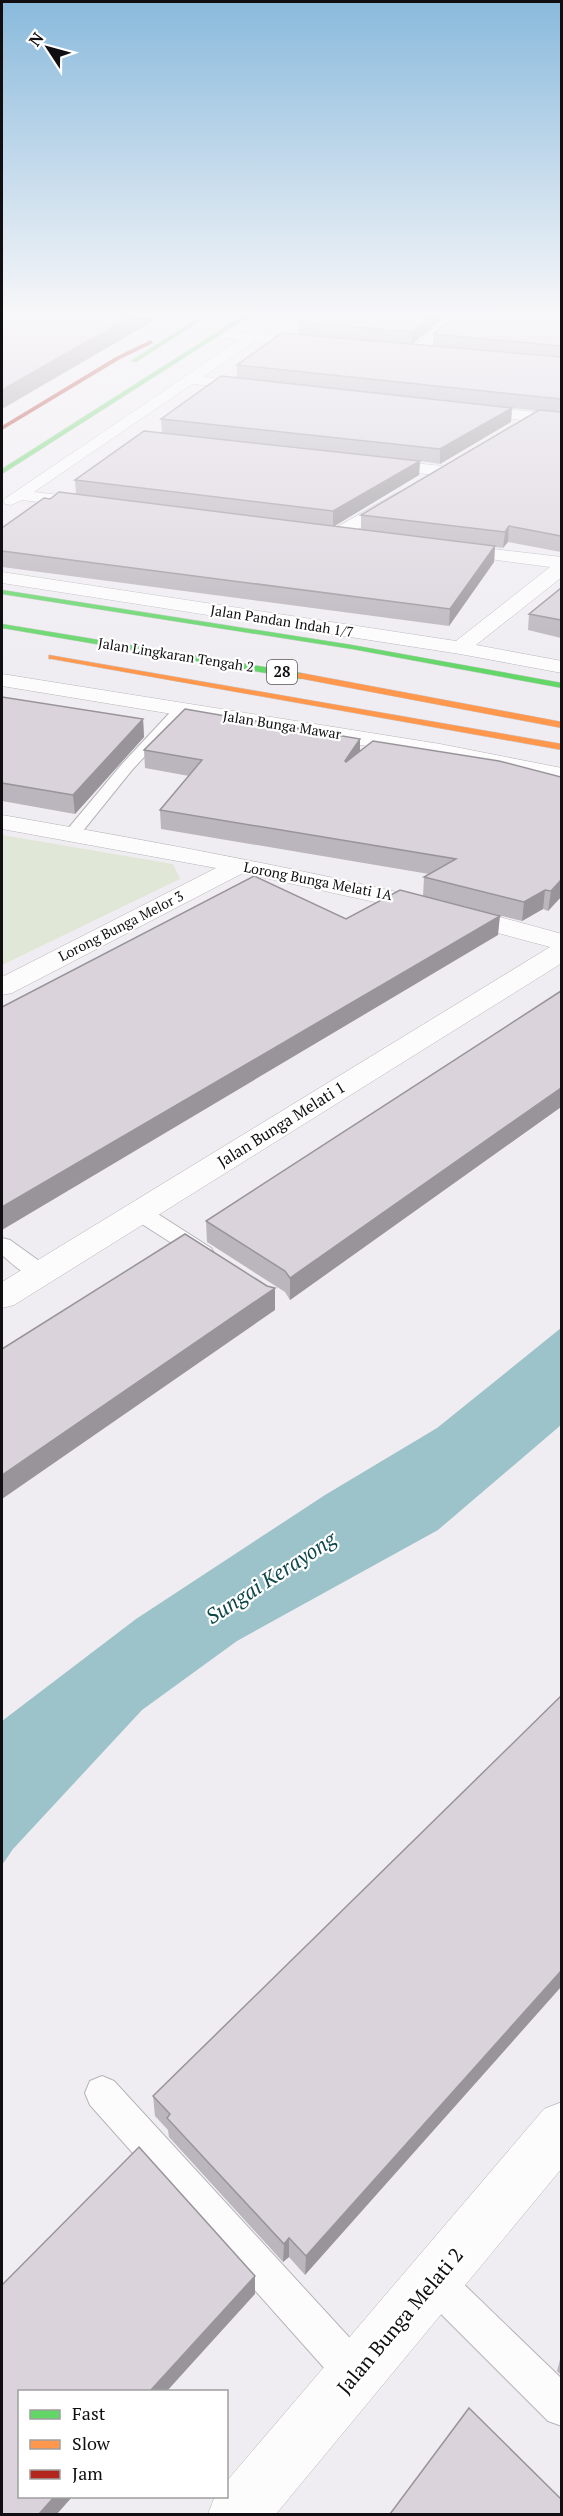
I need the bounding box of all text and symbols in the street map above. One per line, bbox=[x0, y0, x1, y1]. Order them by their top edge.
north arrow bbox=[18, 18, 78, 78]
text: N bbox=[23, 28, 48, 51]
street label: Jalan Pandan Indah 1/7 bbox=[209, 600, 355, 641]
street label: Jalan Lingkaran Tengah 2 bbox=[97, 633, 255, 676]
road number: 28 bbox=[267, 660, 297, 684]
street label: Jalan Bunga Mawar bbox=[222, 706, 343, 743]
street label: Lorong Bunga Melati 1A bbox=[242, 857, 394, 904]
street label: Lorong Bunga Melor 3 bbox=[55, 886, 186, 965]
street label: Jalan Bunga Melati 1 bbox=[213, 1076, 349, 1172]
water label: Sungai Kerayong bbox=[200, 1524, 342, 1630]
street label: Jalan Bunga Melati 2 bbox=[330, 2242, 469, 2400]
legend bbox=[18, 2390, 228, 2498]
text: Fast bbox=[72, 2401, 106, 2425]
text: Slow bbox=[72, 2431, 111, 2455]
text: Jam bbox=[72, 2461, 103, 2485]

